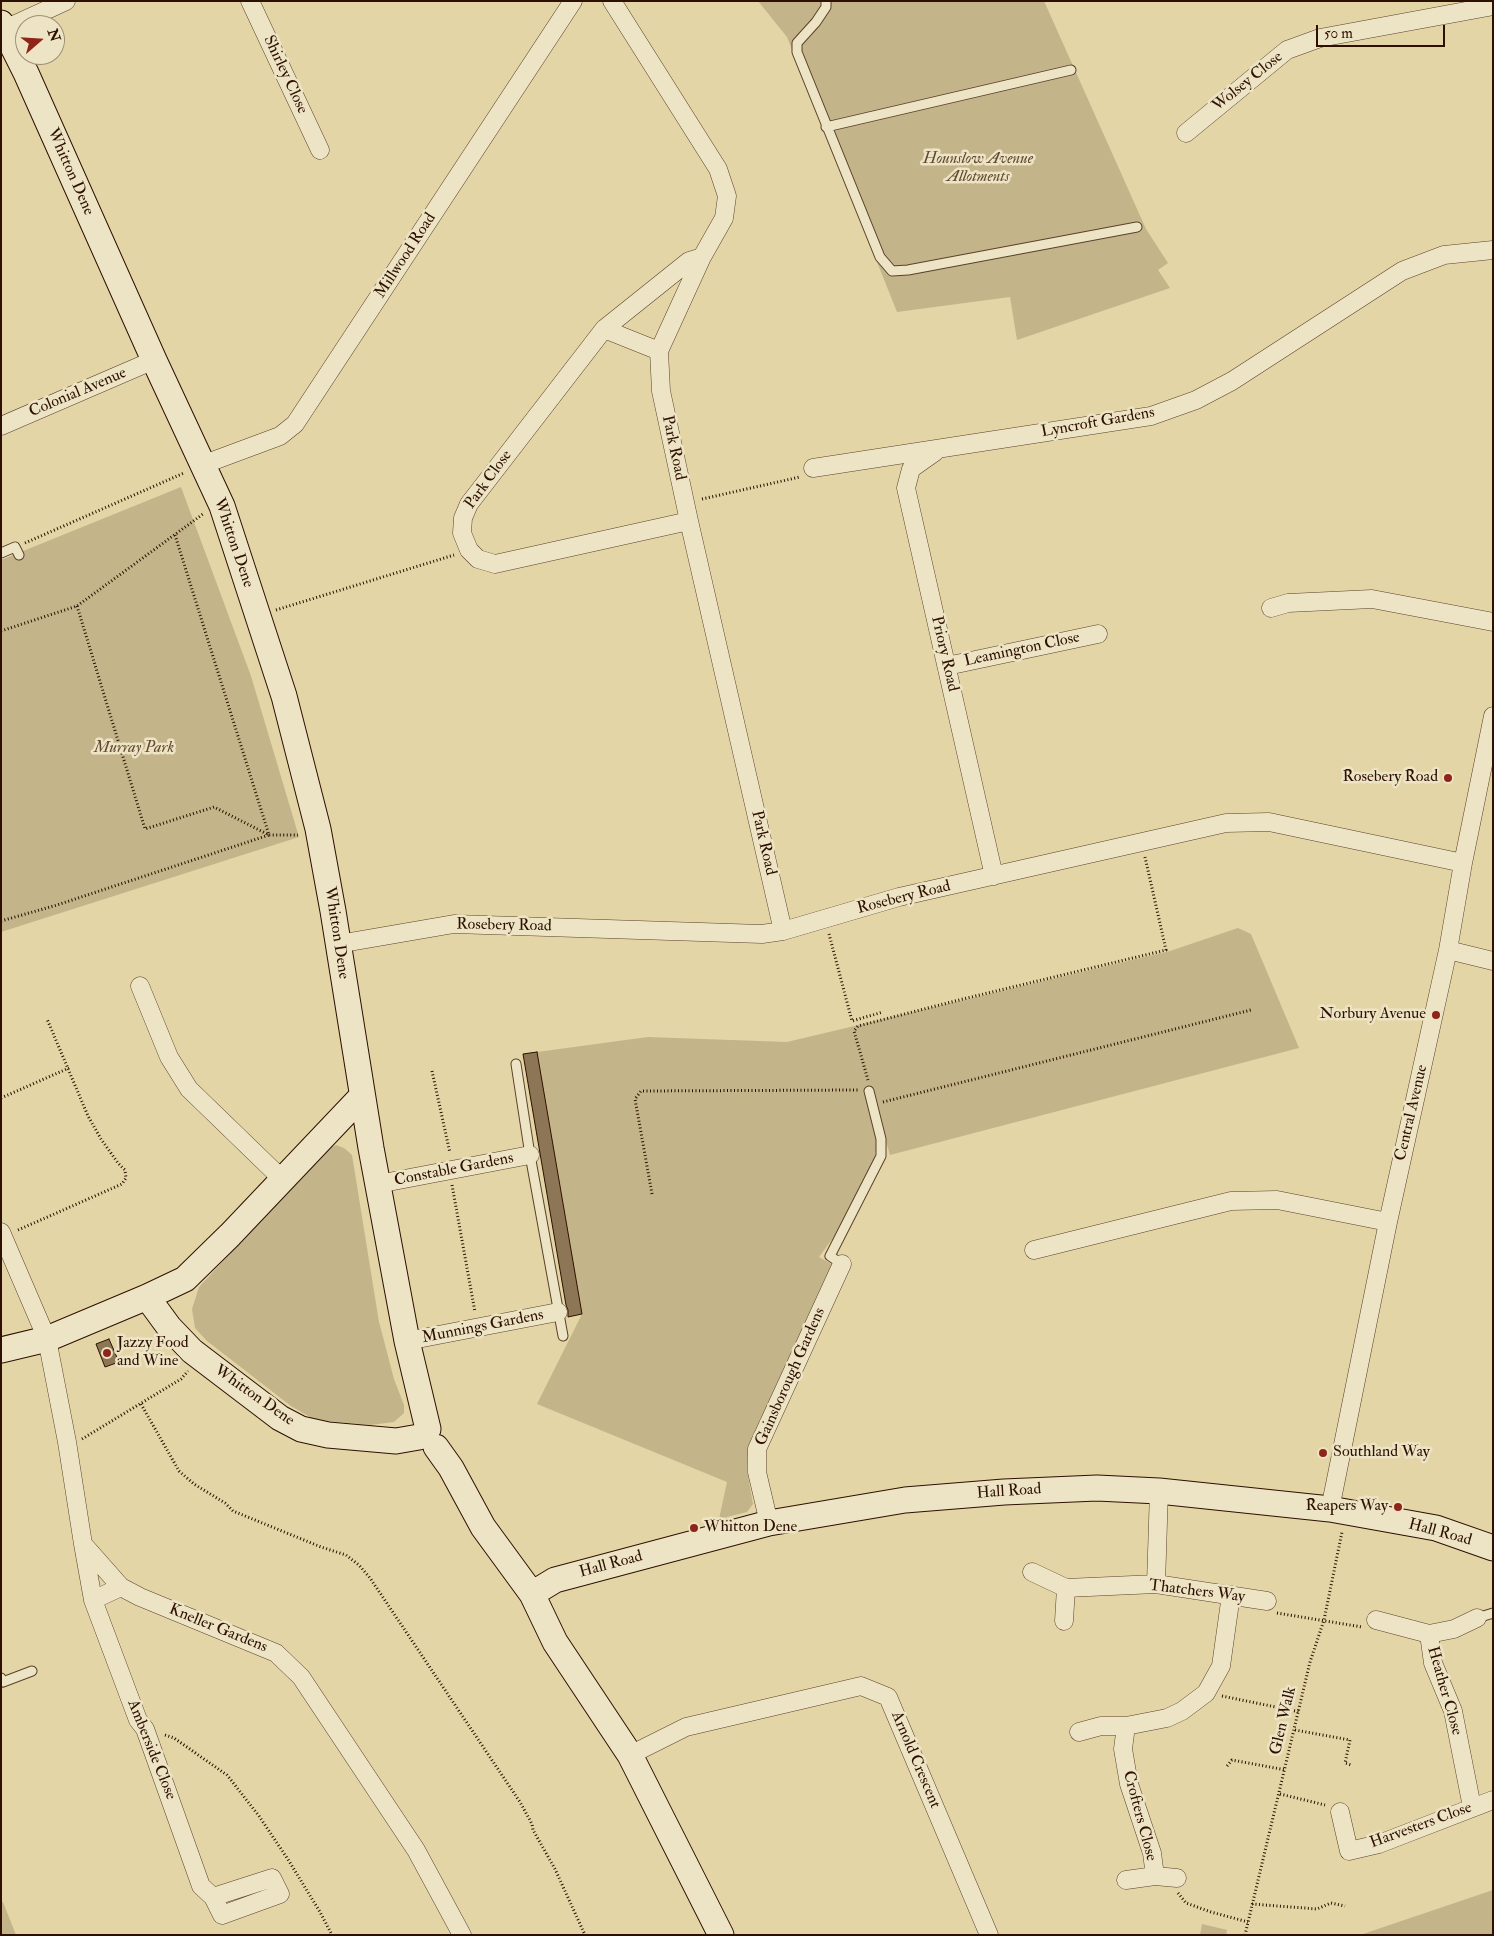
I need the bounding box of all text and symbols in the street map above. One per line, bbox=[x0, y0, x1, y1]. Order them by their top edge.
north arrow bbox=[15, 15, 65, 65]
scale bar bbox=[1319, 15, 1448, 47]
text: 50 m bbox=[1324, 24, 1353, 43]
text: N bbox=[44, 27, 64, 44]
street label: Shirley Close bbox=[259, 33, 311, 117]
street label: Wolsey Close bbox=[1209, 48, 1287, 116]
street label: Whitton Dene bbox=[42, 125, 98, 219]
park label: Hounslow Avenue Allotments bbox=[923, 150, 1033, 188]
street label: Millwood Road bbox=[371, 210, 441, 302]
street label: Colonial Avenue bbox=[26, 364, 130, 422]
street label: Lyncroft Gardens bbox=[1040, 404, 1156, 442]
street label: Park Road bbox=[657, 414, 689, 482]
street label: Park Close bbox=[461, 447, 517, 513]
street label: Whitton Dene bbox=[209, 496, 257, 590]
street label: Priory Road bbox=[926, 614, 962, 694]
street label: Leamington Close bbox=[962, 628, 1082, 672]
park label: Murray Park bbox=[94, 739, 174, 759]
place label: Rosebery Road bbox=[1342, 768, 1438, 788]
marker: Rosebery Road bbox=[1442, 772, 1454, 784]
street label: Park Road bbox=[746, 809, 780, 877]
street label: Rosebery Road bbox=[855, 877, 953, 919]
street label: Whitton Dene bbox=[319, 885, 353, 981]
street label: Rosebery Road bbox=[456, 916, 552, 936]
place label: Norbury Avenue bbox=[1320, 1005, 1426, 1025]
marker: Norbury Avenue bbox=[1430, 1009, 1442, 1021]
street label: Central Avenue bbox=[1392, 1063, 1432, 1163]
street label: Constable Gardens bbox=[393, 1149, 515, 1191]
street label: Gainsborough Gardens bbox=[752, 1305, 830, 1449]
street label: Munnings Gardens bbox=[421, 1306, 545, 1348]
place label: Jazzy Food and Wine bbox=[117, 1334, 189, 1372]
marker: Jazzy Food and Wine bbox=[101, 1347, 113, 1359]
street label: Whitton Dene bbox=[210, 1361, 298, 1431]
place label: Southland Way bbox=[1333, 1443, 1430, 1463]
marker: Southland Way bbox=[1317, 1447, 1329, 1459]
street label: Hall Road bbox=[976, 1480, 1042, 1504]
place label: Reapers Way bbox=[1305, 1497, 1388, 1517]
marker: Reapers Way bbox=[1392, 1501, 1404, 1513]
street label: Hall Road bbox=[1406, 1515, 1474, 1551]
place label: Whitton Dene bbox=[704, 1518, 797, 1538]
marker: Whitton Dene bbox=[688, 1522, 700, 1534]
street label: Hall Road bbox=[577, 1547, 645, 1583]
street label: Thatchers Way bbox=[1148, 1577, 1246, 1607]
street label: Kneller Gardens bbox=[166, 1601, 270, 1657]
street label: Heather Close bbox=[1422, 1644, 1466, 1738]
street label: Glen Walk bbox=[1267, 1685, 1301, 1757]
street label: Amberside Close bbox=[122, 1697, 180, 1803]
street label: Arnold Crescent bbox=[886, 1709, 944, 1811]
street label: Crofters Close bbox=[1118, 1769, 1160, 1863]
street label: Harvesters Close bbox=[1367, 1799, 1475, 1853]

